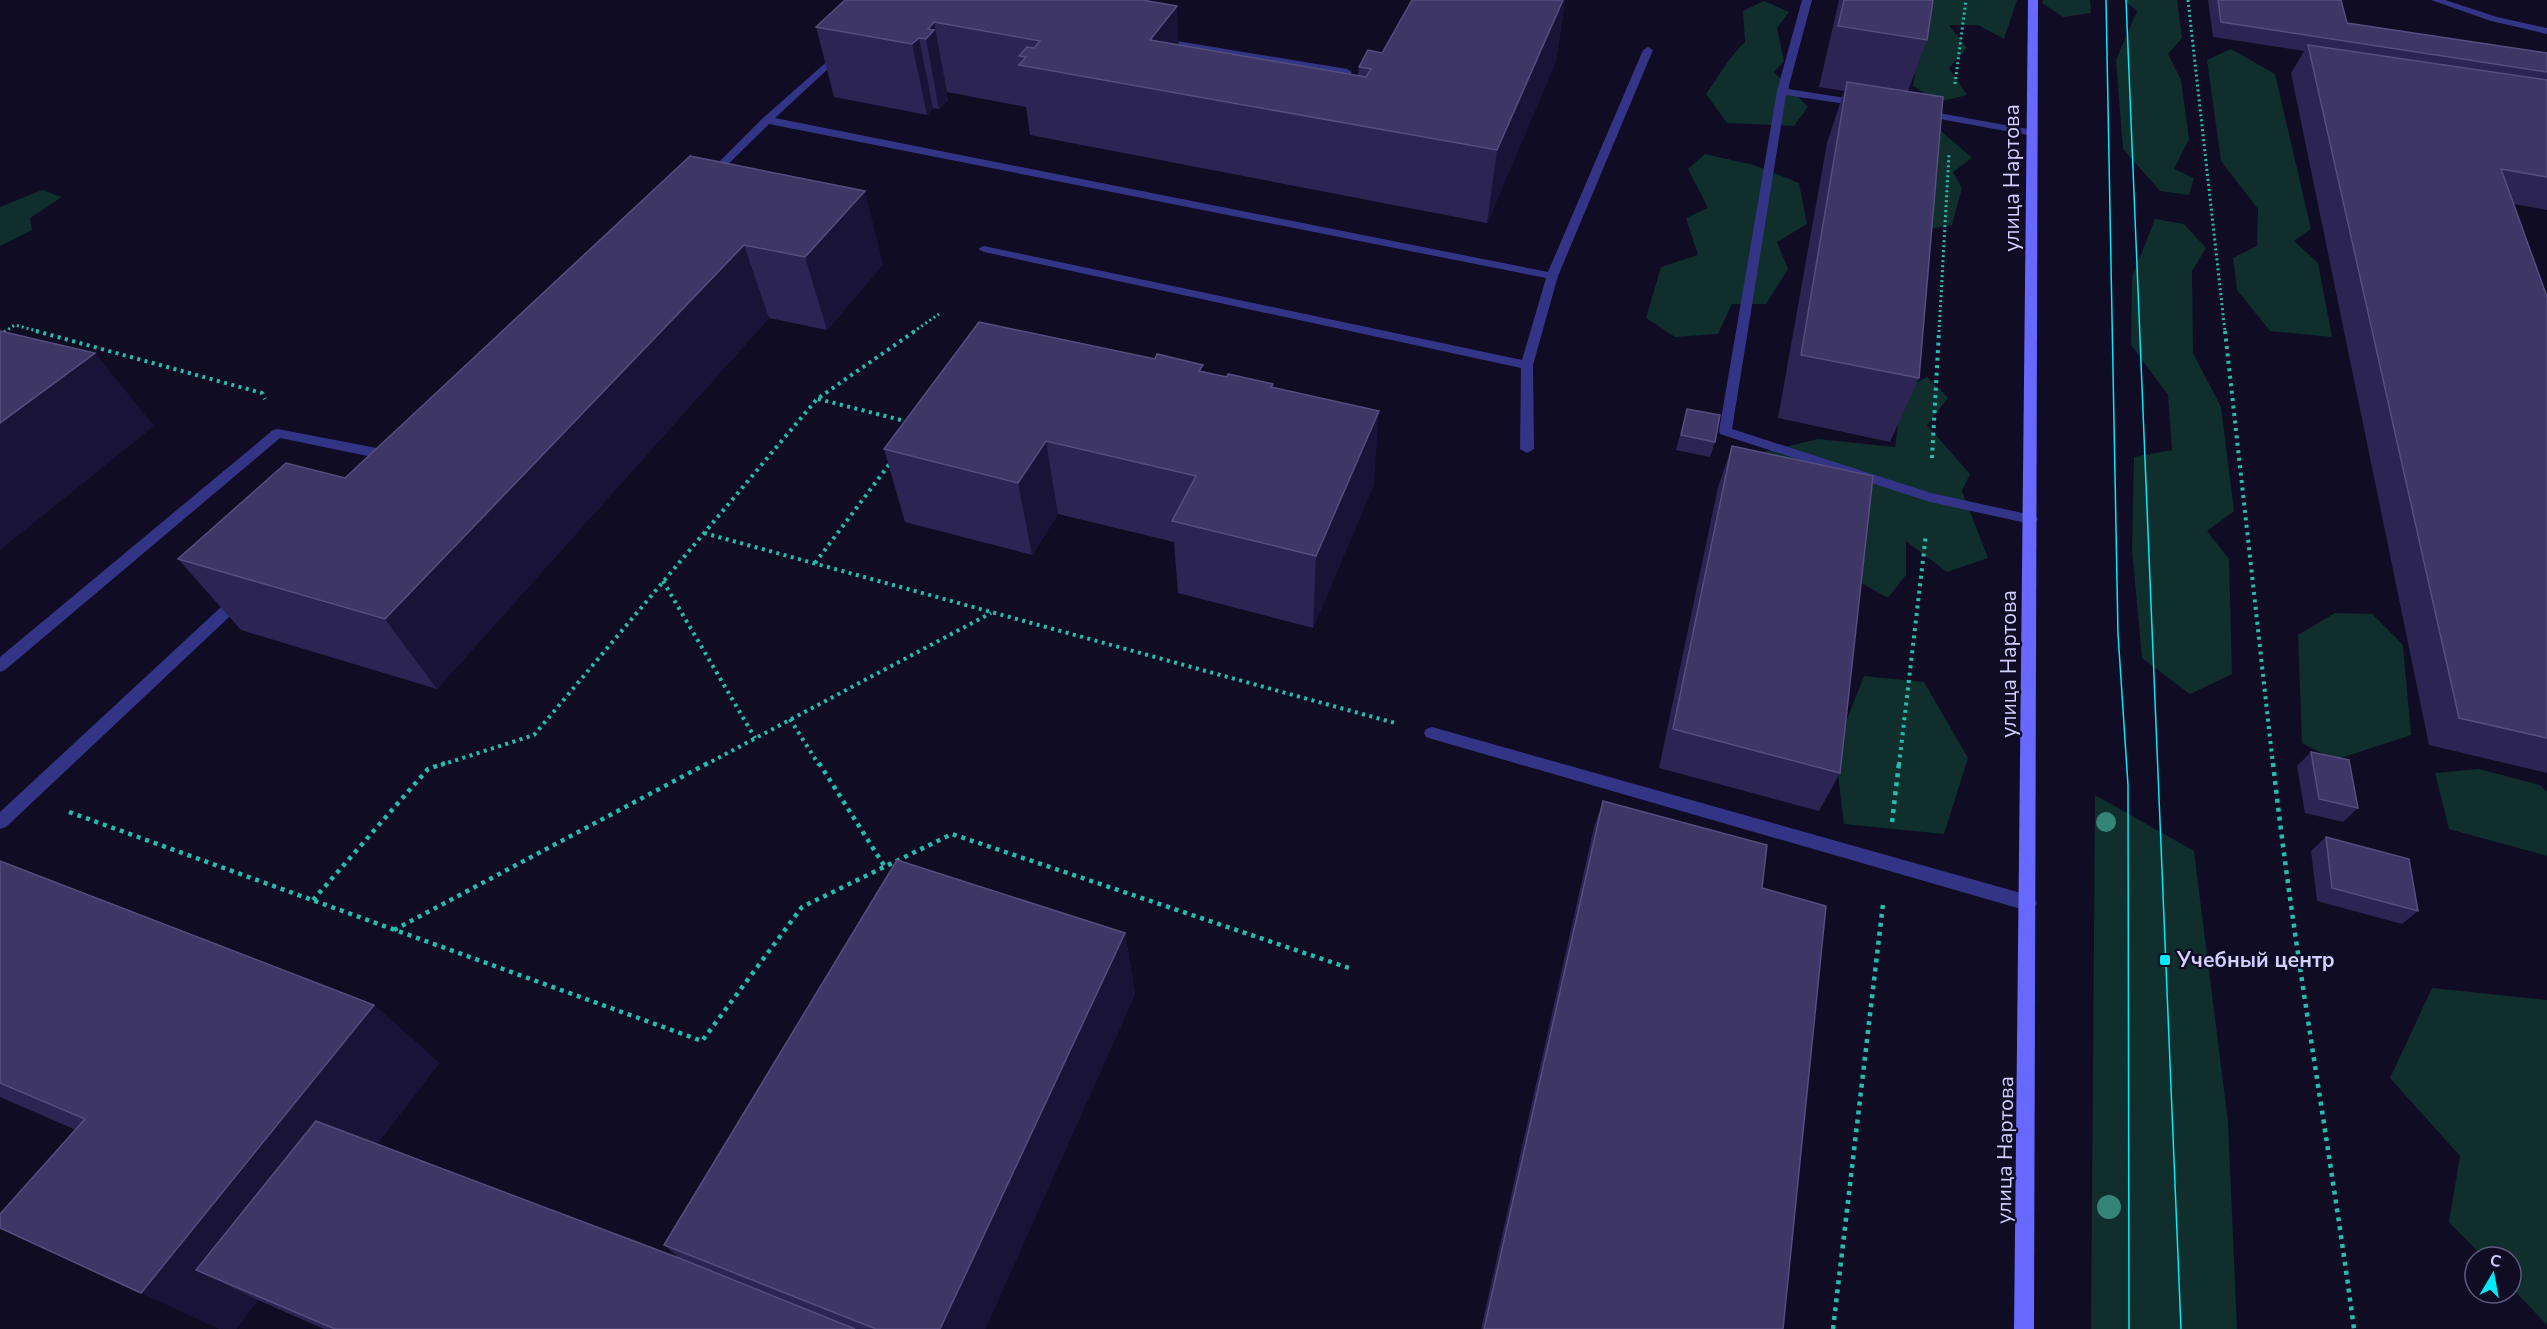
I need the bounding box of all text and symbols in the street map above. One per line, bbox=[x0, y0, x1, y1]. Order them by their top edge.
street label: улица Нартова bbox=[1998, 104, 2026, 252]
street label: улица Нартова bbox=[1995, 590, 2023, 738]
place label: Учебный центр bbox=[2176, 946, 2335, 974]
marker: Учебный центр bbox=[2158, 953, 2172, 967]
street label: улица Нартова bbox=[1990, 1076, 2020, 1224]
north arrow bbox=[2463, 1245, 2523, 1305]
text: С bbox=[2488, 1249, 2503, 1273]

